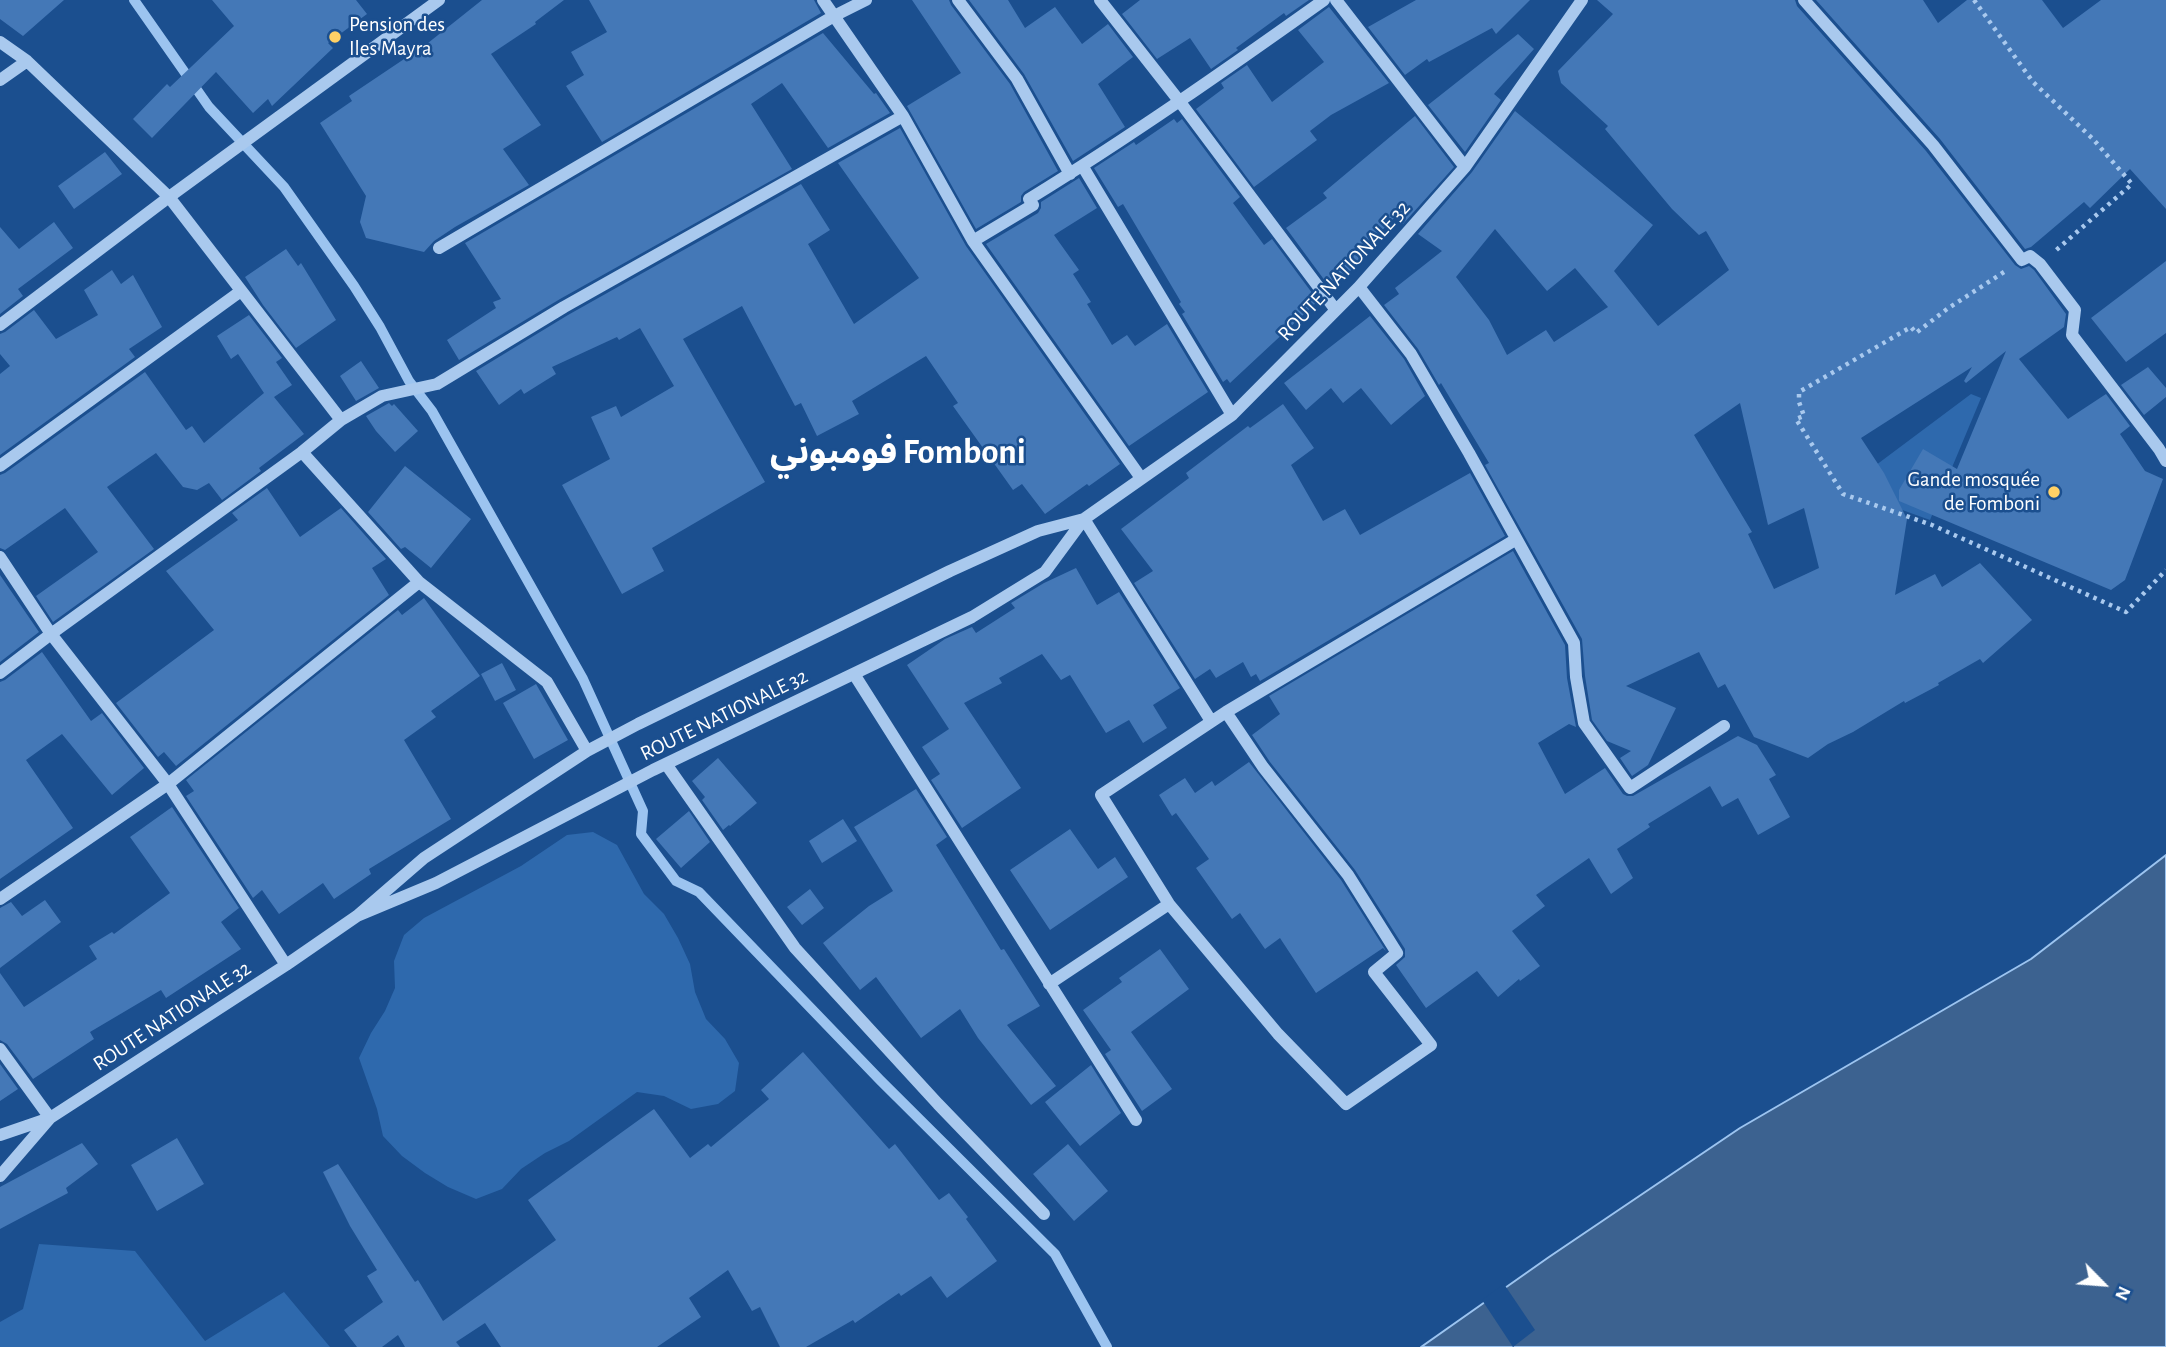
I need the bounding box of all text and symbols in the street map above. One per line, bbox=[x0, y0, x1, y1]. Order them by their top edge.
place label: Pension des Iles Mayra bbox=[349, 12, 445, 62]
marker: Pension des Iles Mayra bbox=[327, 29, 343, 45]
street label: ROUTE NATIONALE 32 bbox=[1272, 195, 1416, 347]
district label: فومبوني Fomboni bbox=[770, 431, 1026, 473]
place label: Gande mosquée de Fomboni bbox=[1908, 467, 2040, 517]
marker: Gande mosquée de Fomboni bbox=[2046, 484, 2062, 500]
street label: ROUTE NATIONALE 32 bbox=[636, 664, 812, 766]
street label: ROUTE NATIONALE 32 bbox=[88, 956, 256, 1076]
north arrow bbox=[2068, 1249, 2138, 1319]
text: N bbox=[2111, 1283, 2134, 1303]

